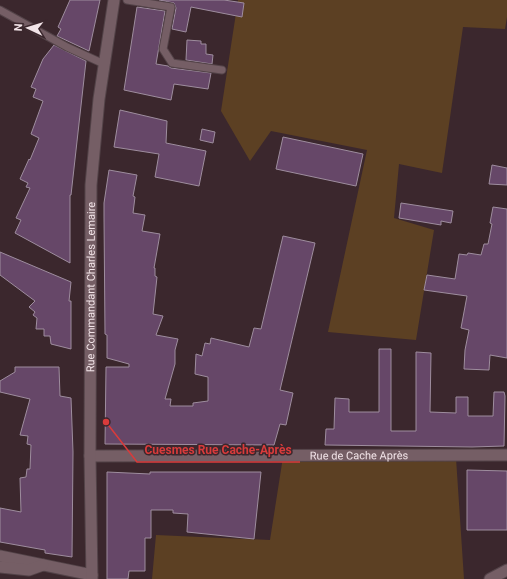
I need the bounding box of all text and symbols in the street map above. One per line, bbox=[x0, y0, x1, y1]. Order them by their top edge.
north arrow bbox=[8, 8, 48, 48]
text: N bbox=[12, 23, 25, 32]
street label: Rue Commandant Charles Lemaire bbox=[84, 202, 98, 372]
callout: Cuesmes Rue Cache-Après bbox=[137, 438, 300, 462]
text: Cuesmes Rue Cache-Après bbox=[144, 443, 292, 457]
street label: Rue de Cache Après bbox=[310, 449, 409, 462]

